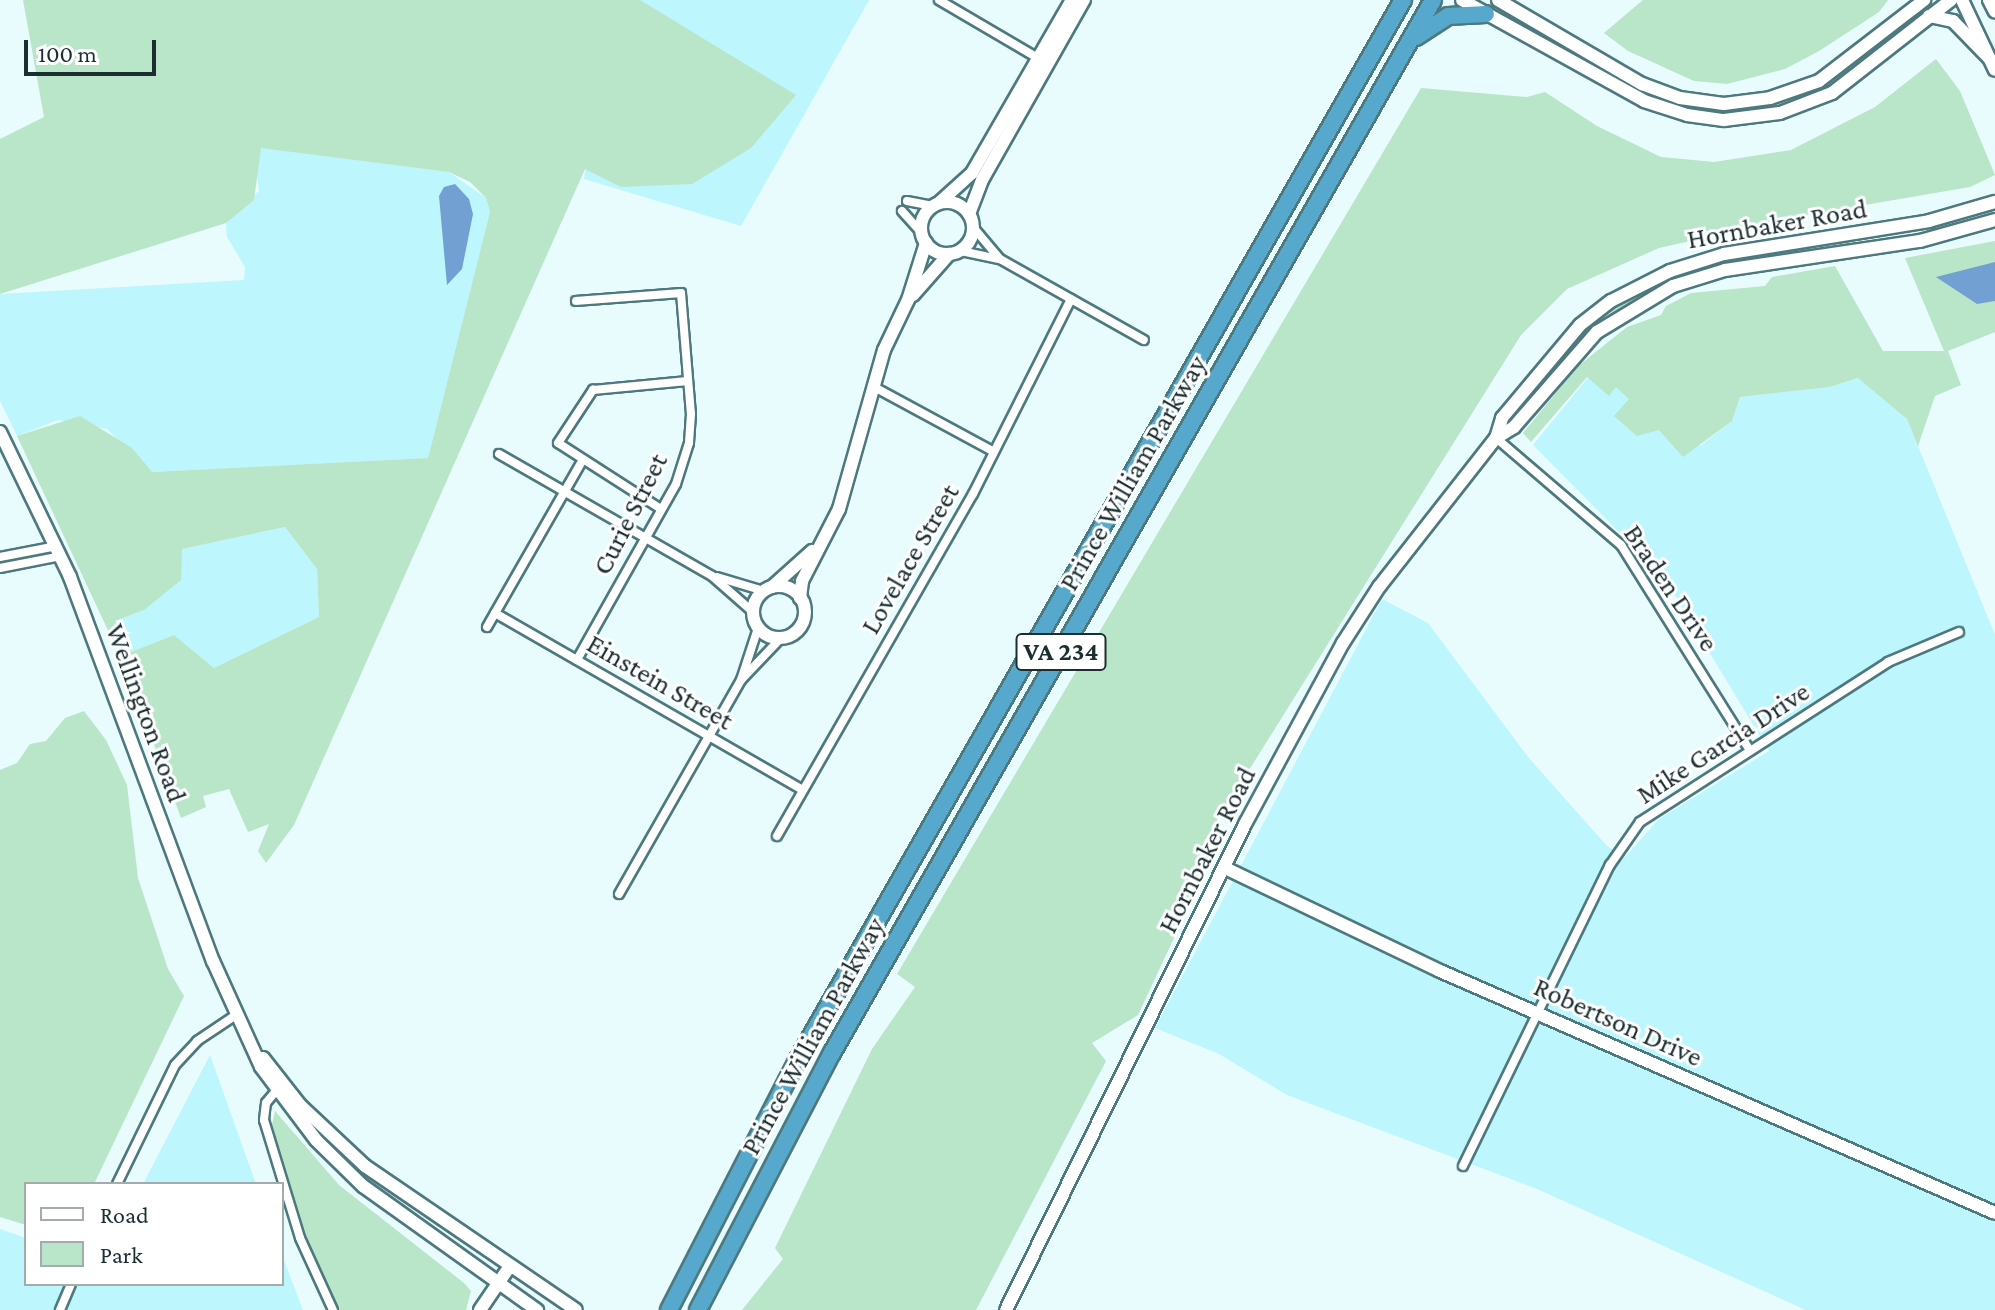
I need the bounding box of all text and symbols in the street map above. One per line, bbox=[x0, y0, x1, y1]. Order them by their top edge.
scale bar bbox=[28, 24, 160, 74]
text: 100 m bbox=[38, 40, 97, 67]
street label: Hornbaker Road bbox=[1684, 192, 1870, 256]
street label: Prince William Parkway bbox=[1052, 349, 1214, 597]
street label: Curie Street bbox=[585, 448, 675, 580]
street label: Lovelace Street bbox=[854, 478, 966, 640]
street label: Braden Drive bbox=[1616, 518, 1726, 658]
street label: Wellington Road bbox=[98, 619, 194, 807]
street label: Einstein Street bbox=[581, 627, 739, 737]
road number: VA 234 bbox=[1015, 630, 1107, 674]
street label: Mike Garcia Drive bbox=[1630, 675, 1816, 811]
street label: Hornbaker Road bbox=[1151, 761, 1263, 939]
street label: Prince William Parkway bbox=[734, 911, 892, 1161]
street label: Robertson Drive bbox=[1529, 970, 1707, 1074]
legend bbox=[24, 1182, 284, 1286]
text: Road bbox=[100, 1201, 149, 1228]
text: Park bbox=[100, 1241, 143, 1268]

